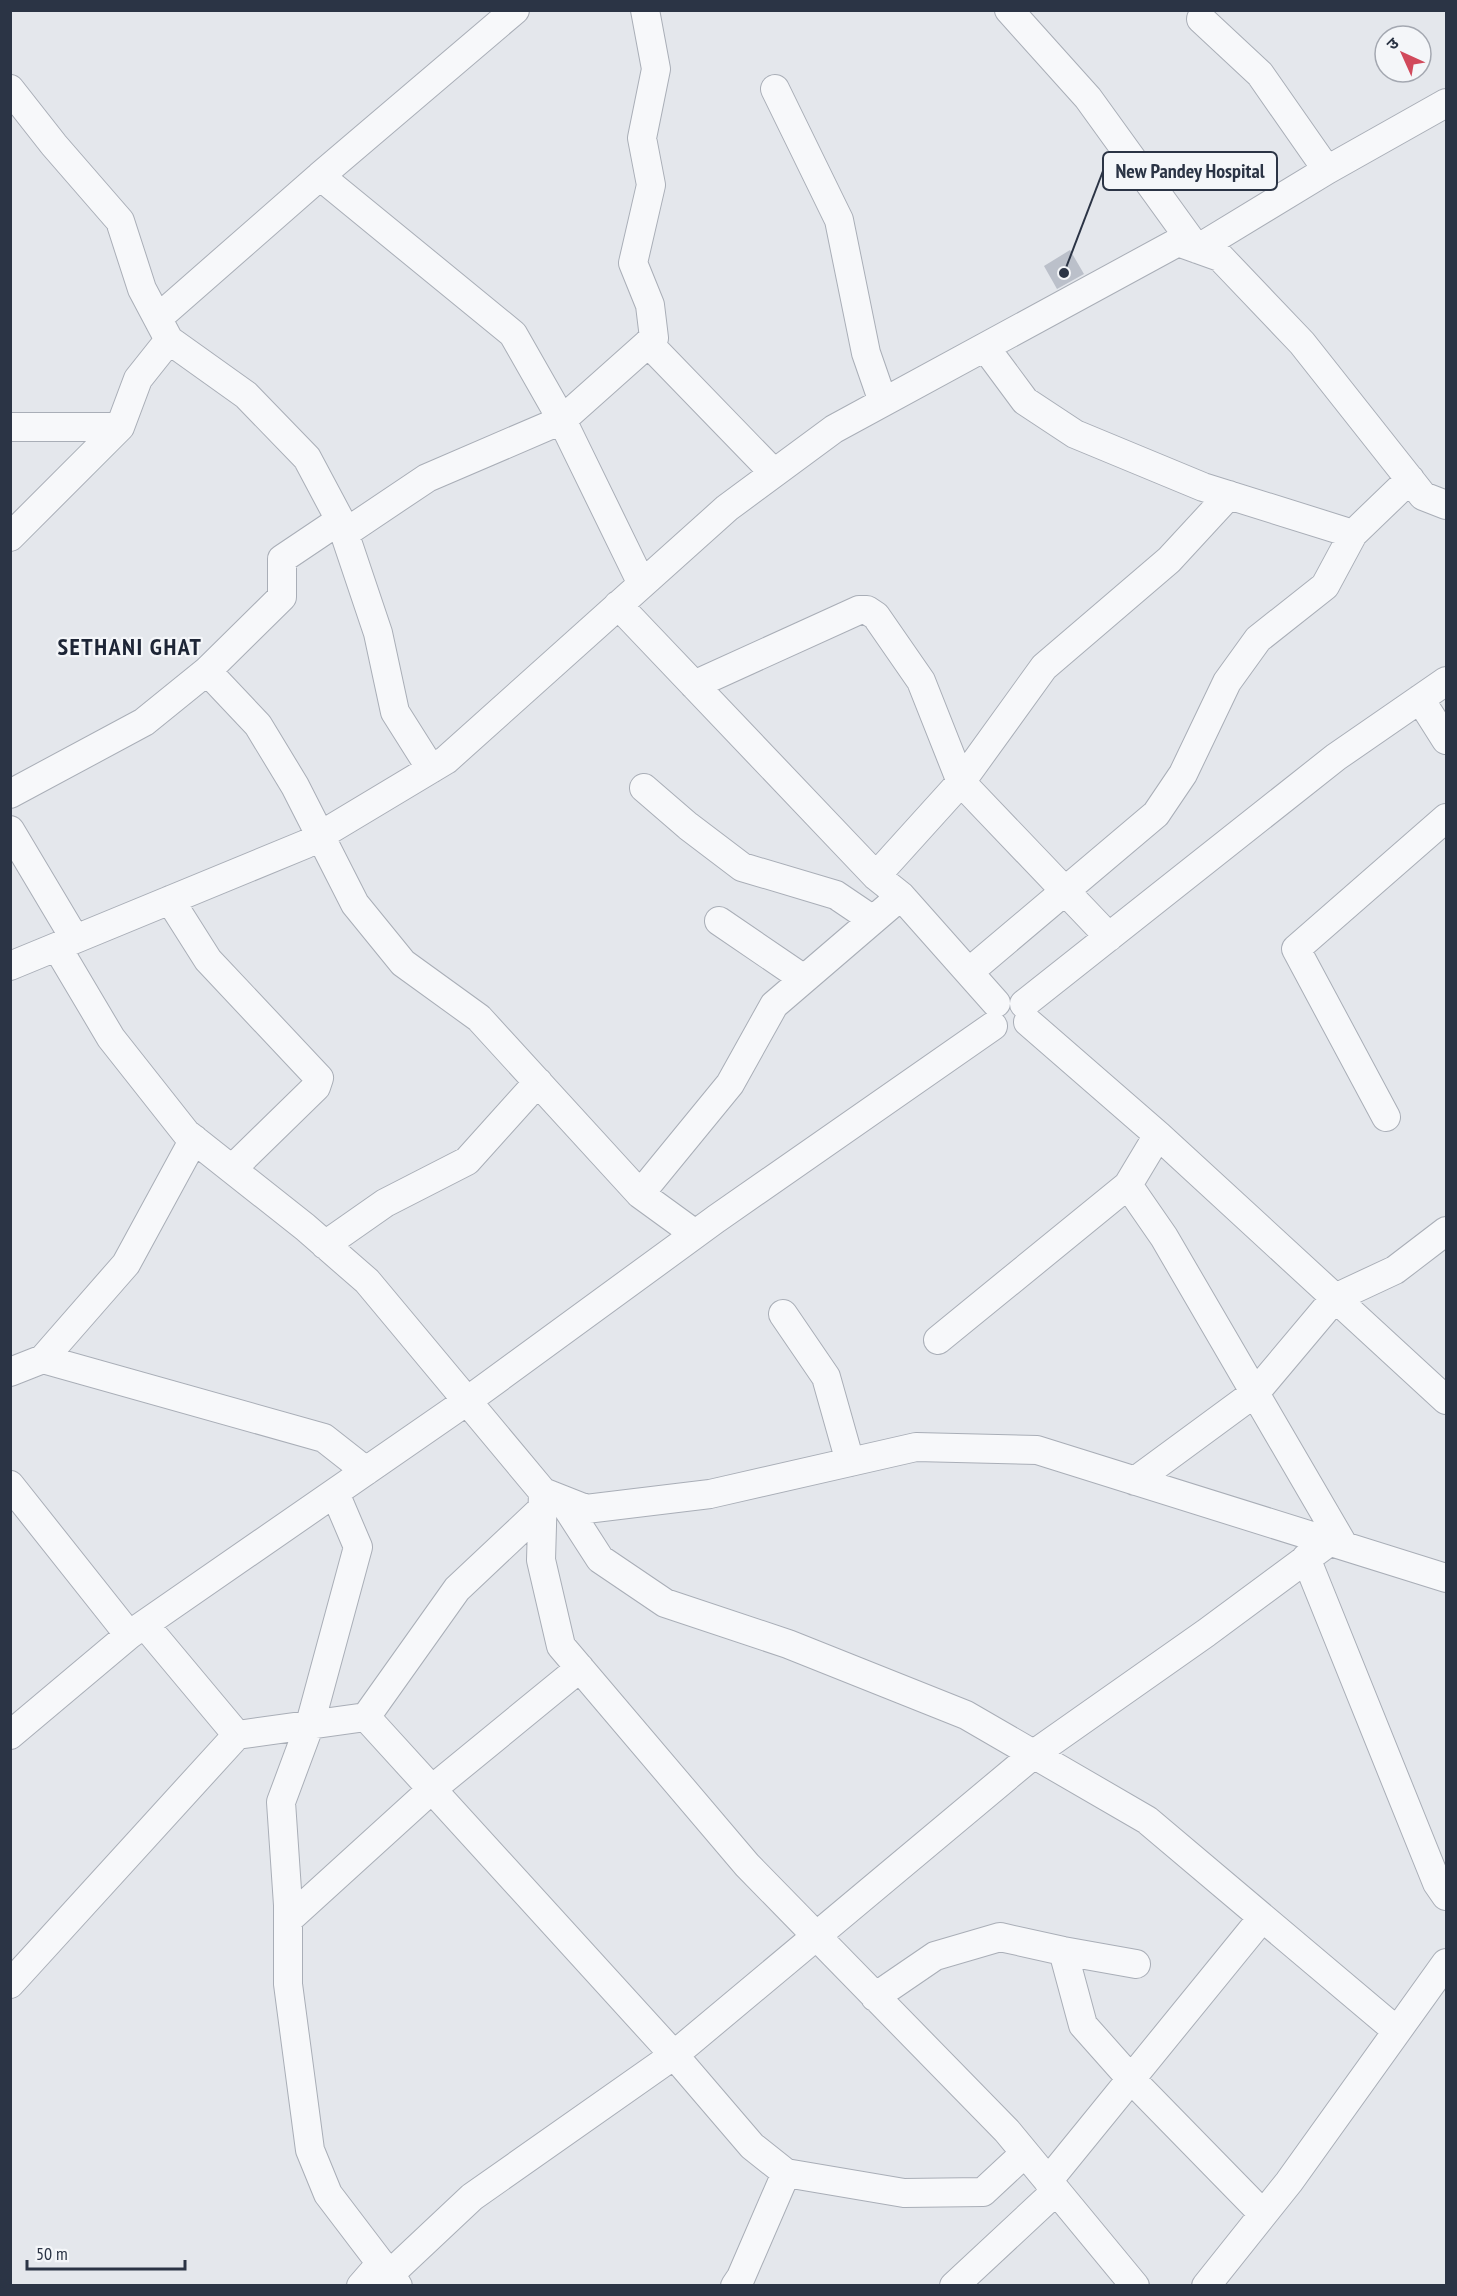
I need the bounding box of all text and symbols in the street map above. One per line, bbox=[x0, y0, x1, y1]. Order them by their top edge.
north arrow bbox=[1373, 24, 1433, 84]
text: उ bbox=[1382, 33, 1403, 54]
callout: New Pandey Hospital bbox=[1103, 152, 1277, 190]
text: New Pandey Hospital bbox=[1116, 158, 1265, 184]
district label: SETHANI GHAT bbox=[57, 631, 203, 662]
scale bar bbox=[27, 2233, 184, 2271]
text: 50 m bbox=[36, 2242, 68, 2265]

